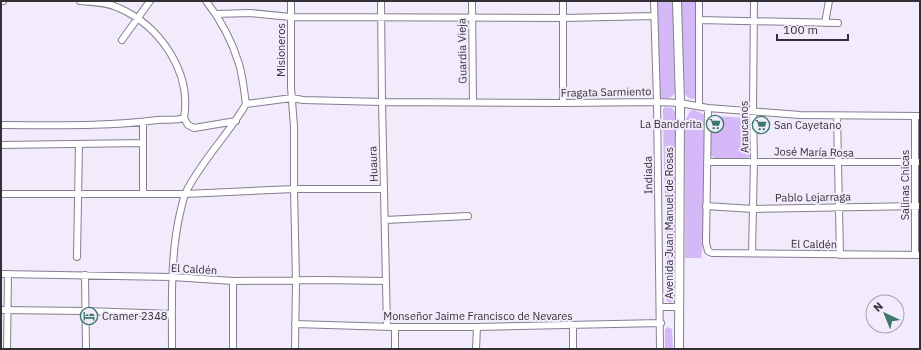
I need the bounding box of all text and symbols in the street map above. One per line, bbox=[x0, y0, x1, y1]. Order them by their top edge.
scale bar bbox=[777, 16, 848, 42]
street label: Guardia Vieja bbox=[454, 18, 470, 84]
text: 100 m bbox=[783, 22, 818, 37]
street label: Misioneros bbox=[274, 23, 288, 77]
street label: Fragata Sarmiento bbox=[561, 84, 651, 100]
street label: Araucanos bbox=[737, 101, 751, 153]
supermarket icon: La Banderita bbox=[705, 114, 725, 134]
supermarket icon: San Cayetano bbox=[751, 115, 771, 135]
place label: La Banderita bbox=[640, 117, 702, 131]
place label: San Cayetano bbox=[774, 118, 841, 132]
street label: José María Rosa bbox=[774, 144, 854, 160]
street label: Huaura bbox=[365, 146, 381, 182]
street label: Avenida Juan Manuel de Rosas bbox=[662, 147, 676, 299]
street label: Salinas Chicas bbox=[898, 150, 912, 220]
street label: Indiada bbox=[641, 156, 655, 194]
street label: Pablo Lejarraga bbox=[775, 189, 851, 205]
street label: El Caldén bbox=[791, 237, 837, 251]
street label: El Caldén bbox=[170, 261, 218, 277]
north arrow bbox=[865, 294, 905, 334]
text: N bbox=[870, 299, 886, 315]
hotel icon: Cramer 2348 bbox=[79, 306, 99, 326]
place label: Cramer 2348 bbox=[102, 309, 167, 323]
street label: Monseñor Jaime Francisco de Nevares bbox=[383, 309, 573, 323]

